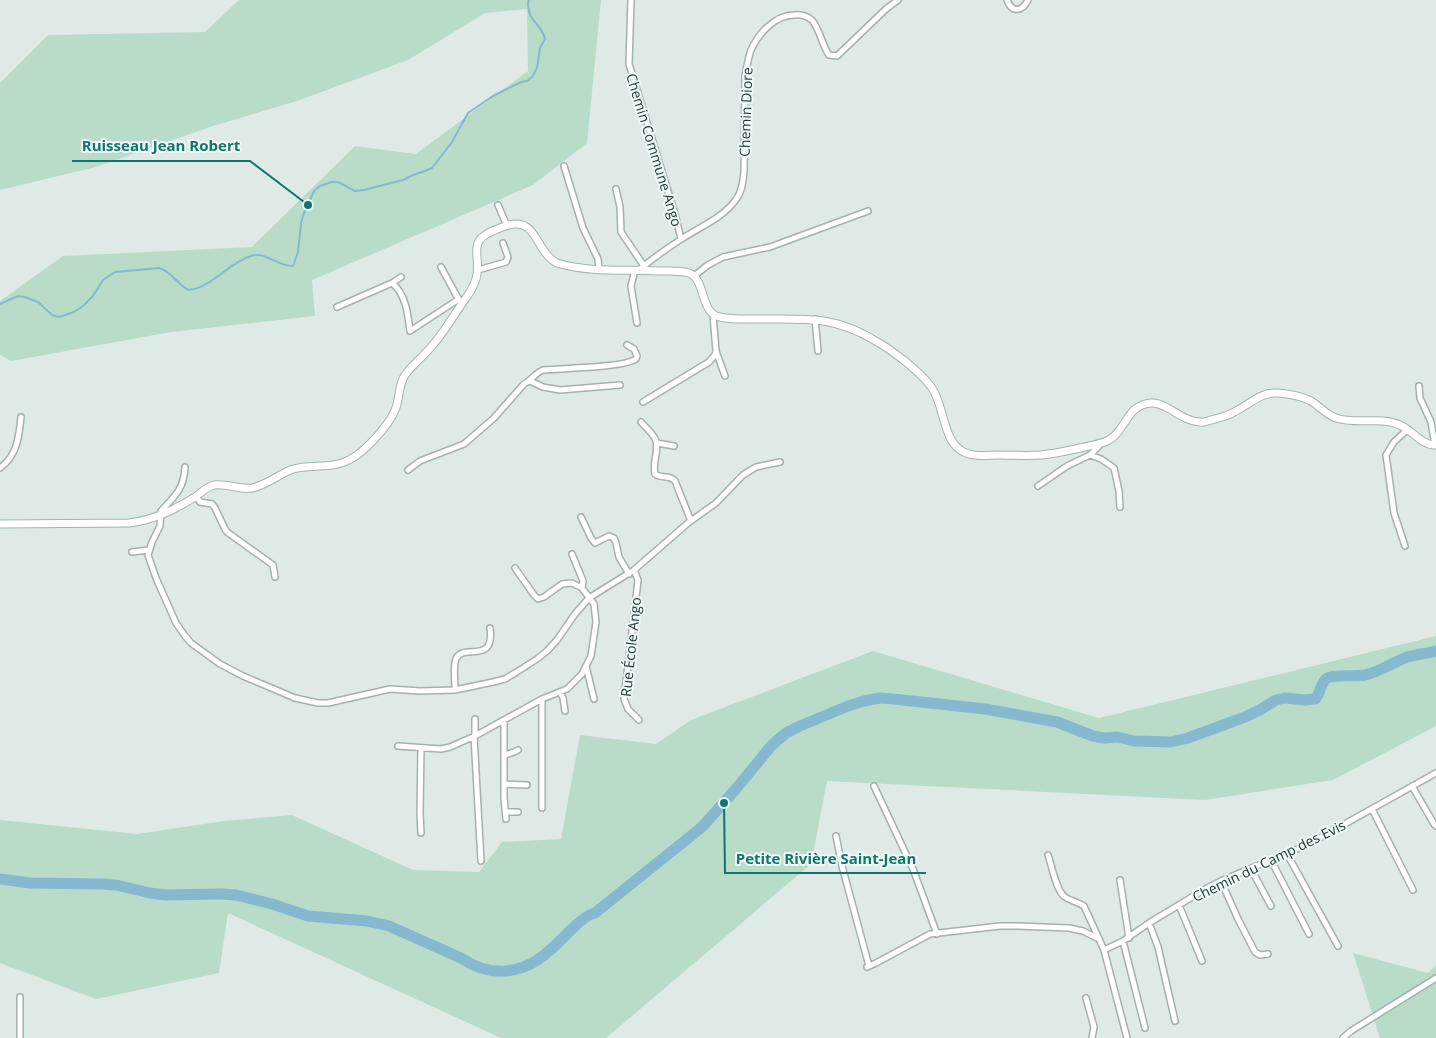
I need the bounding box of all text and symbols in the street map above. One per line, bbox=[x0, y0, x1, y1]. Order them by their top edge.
street label: Chemin Diore bbox=[734, 67, 757, 157]
street label: Chemin Commune Ango bbox=[622, 71, 687, 229]
callout: Ruisseau Jean Robert bbox=[72, 131, 250, 161]
text: Ruisseau Jean Robert bbox=[82, 135, 241, 155]
street label: Rue École Ango bbox=[616, 596, 645, 698]
street label: Chemin du Camp des Evis bbox=[1189, 815, 1349, 906]
callout: Petite Rivière Saint-Jean bbox=[725, 843, 926, 873]
text: Petite Rivière Saint-Jean bbox=[736, 848, 916, 868]

